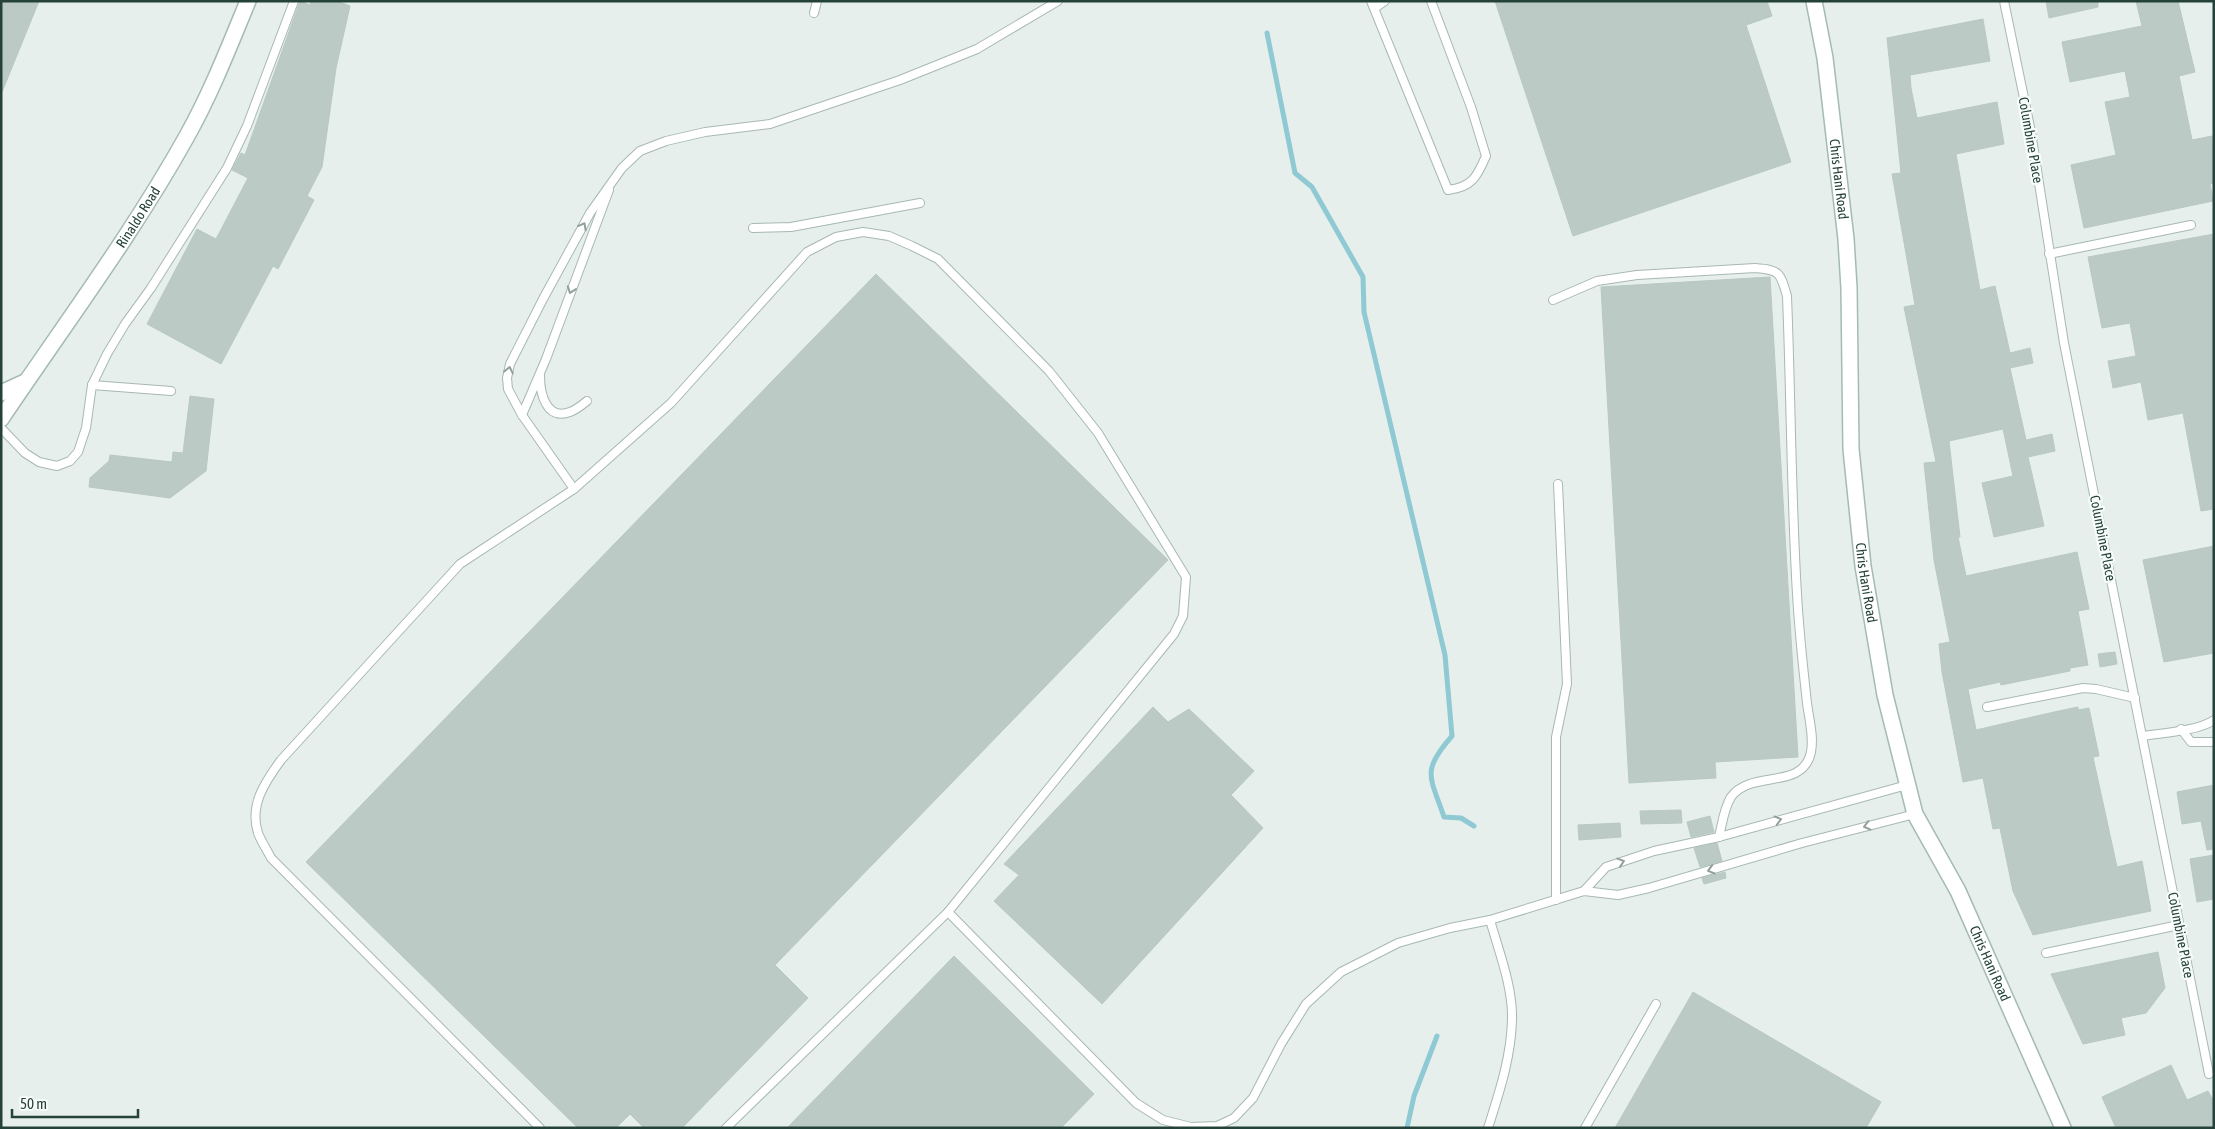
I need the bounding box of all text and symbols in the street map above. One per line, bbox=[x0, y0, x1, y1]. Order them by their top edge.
street label: Columbine Place bbox=[2016, 96, 2046, 184]
street label: Chris Hani Road bbox=[1826, 138, 1852, 220]
street label: Rinaldo Road bbox=[113, 184, 163, 251]
one-way arrow bbox=[577, 222, 587, 231]
one-way arrow bbox=[567, 285, 577, 294]
one-way arrow bbox=[503, 365, 514, 374]
street label: Columbine Place bbox=[2087, 494, 2119, 582]
street label: Chris Hani Road bbox=[1853, 542, 1881, 624]
one-way arrow bbox=[1774, 816, 1782, 826]
one-way arrow bbox=[1863, 820, 1872, 831]
one-way arrow bbox=[1617, 858, 1625, 868]
one-way arrow bbox=[1707, 865, 1716, 875]
street label: Columbine Place bbox=[2165, 891, 2197, 979]
street label: Chris Hani Road bbox=[1966, 923, 2014, 1004]
scale bar bbox=[12, 1086, 139, 1118]
text: 50 m bbox=[20, 1095, 47, 1112]

